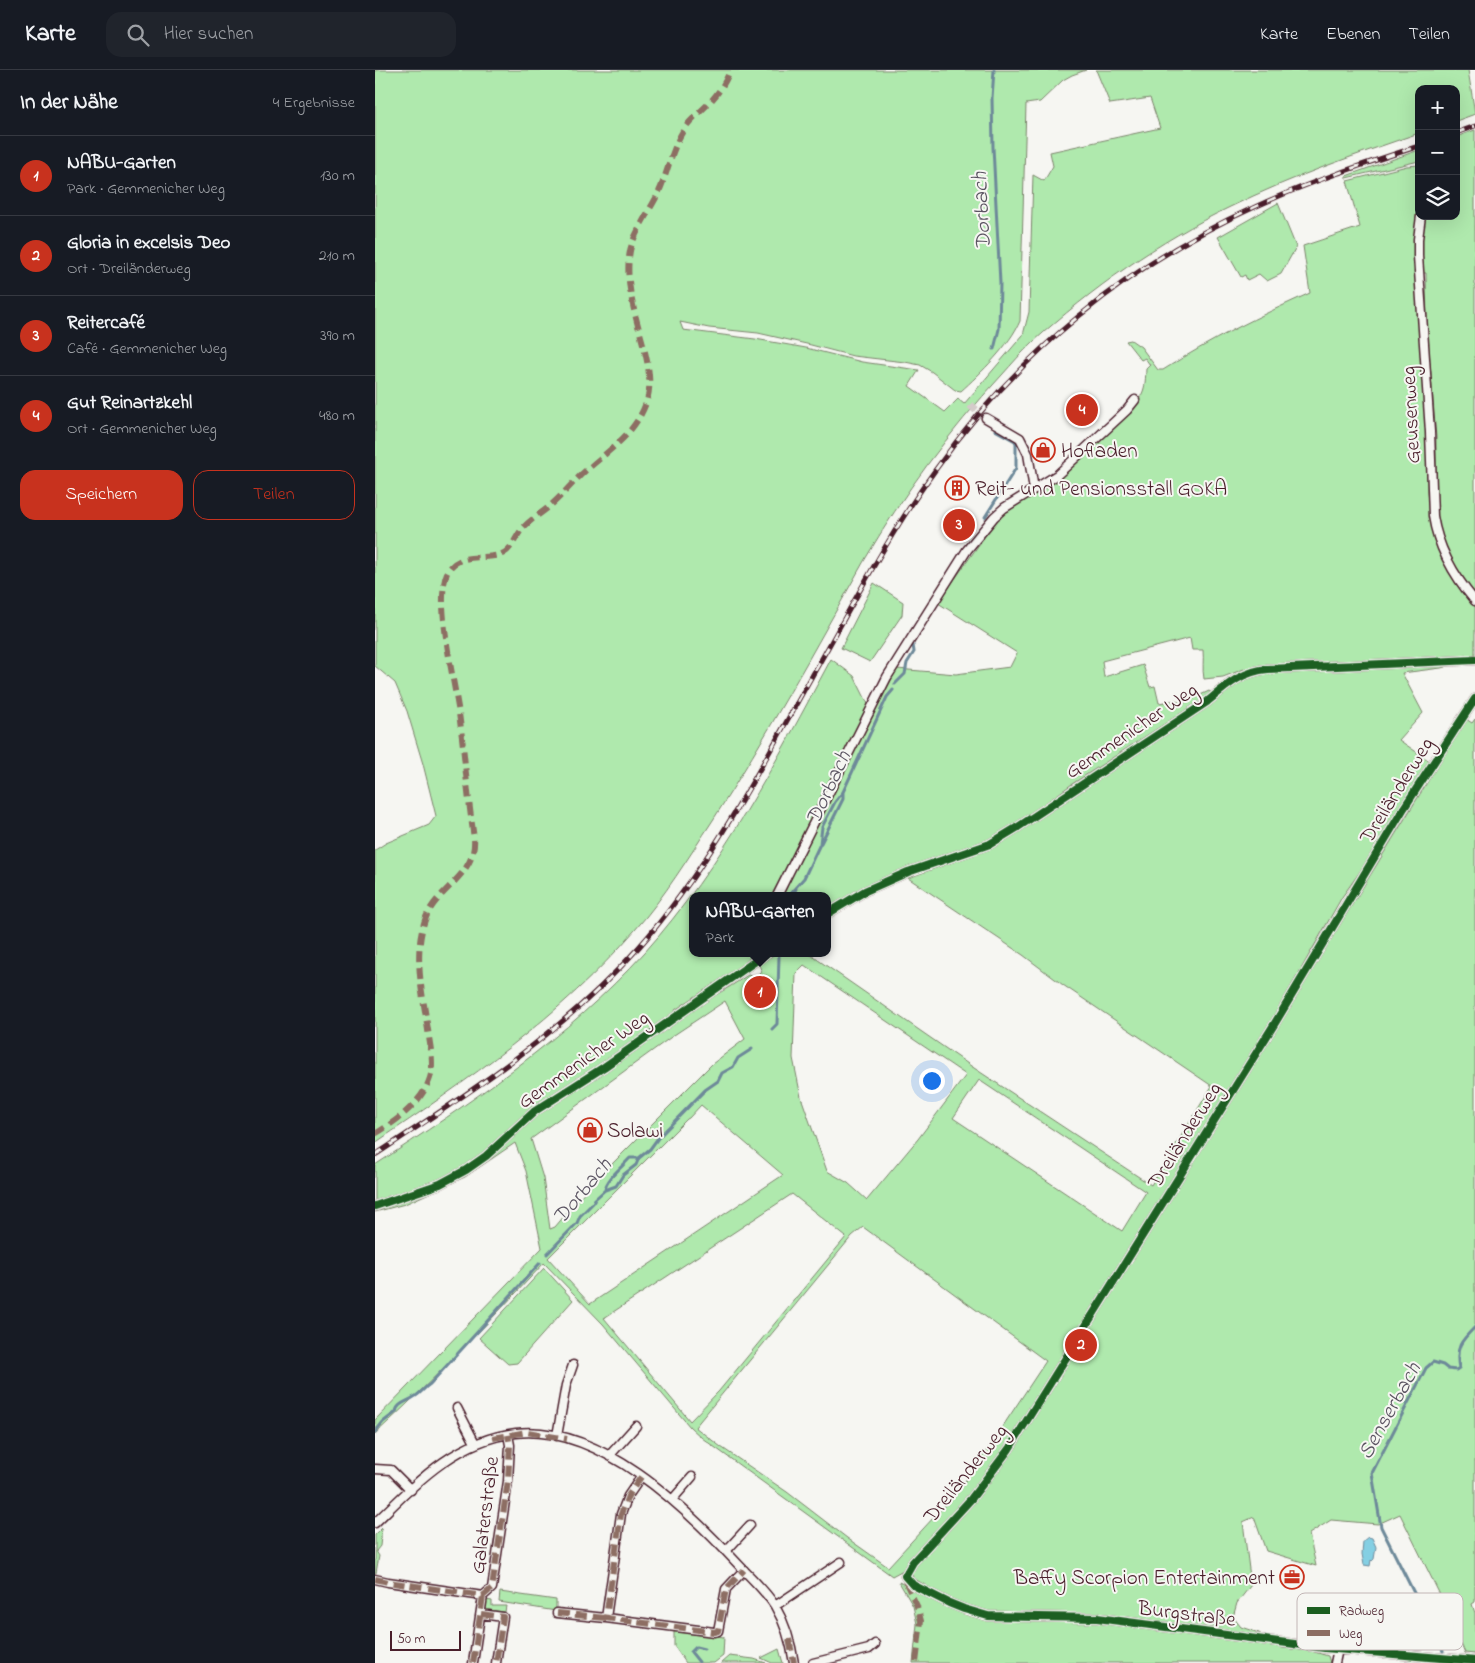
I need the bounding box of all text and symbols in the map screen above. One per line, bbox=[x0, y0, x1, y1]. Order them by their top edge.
search box bbox=[106, 12, 456, 57]
text: Karte bbox=[25, 17, 76, 52]
icon: search bbox=[124, 21, 152, 49]
text: Hier suchen bbox=[164, 21, 253, 48]
text: Karte bbox=[1260, 22, 1298, 48]
text: Ebenen bbox=[1326, 22, 1380, 48]
text: Teilen bbox=[1408, 22, 1450, 48]
map controls bbox=[1415, 85, 1460, 220]
button: + bbox=[1415, 85, 1460, 130]
text: In der Nähe bbox=[20, 88, 118, 118]
text: 4 Ergebnisse bbox=[273, 91, 355, 115]
button: − bbox=[1415, 130, 1460, 175]
text: NABU-Garten bbox=[67, 150, 176, 177]
text: 1 bbox=[33, 164, 39, 188]
text: 130 m bbox=[320, 164, 355, 188]
water label: Dorbach bbox=[965, 170, 1001, 251]
button: layers bbox=[1415, 175, 1460, 220]
text: Park · Gemmenicher Weg bbox=[67, 177, 225, 201]
text: Gloria in excelsis Deo bbox=[67, 230, 230, 257]
text: 2 bbox=[32, 244, 40, 268]
text: 210 m bbox=[319, 244, 355, 268]
text: Ort · Dreiländerweg bbox=[67, 257, 191, 281]
text: Reitercafé bbox=[67, 310, 145, 337]
text: 3 bbox=[33, 324, 39, 348]
text: 390 m bbox=[320, 324, 355, 348]
text: Café · Gemmenicher Weg bbox=[67, 337, 227, 361]
street label: Geusenweg bbox=[1394, 365, 1432, 464]
text: Gut Reinartzkehl bbox=[67, 390, 192, 417]
pin: 4 bbox=[1066, 391, 1098, 429]
text: 4 bbox=[33, 404, 39, 428]
text: 480 m bbox=[319, 404, 355, 428]
text: Ort · Gemmenicher Weg bbox=[67, 417, 217, 441]
shop icon: Hofladen bbox=[1030, 437, 1056, 463]
place label: Hofladen bbox=[1061, 437, 1138, 467]
button: Speichern bbox=[20, 470, 183, 520]
button: Teilen bbox=[193, 470, 355, 520]
building icon: Reit- und Pensionsstall GOKA bbox=[944, 475, 970, 501]
place label: Reit- und Pensionsstall GOKA bbox=[975, 475, 1227, 505]
pin: 3 bbox=[943, 506, 975, 544]
street label: Gemmenicher Weg bbox=[1060, 676, 1206, 789]
street label: Dreiländerweg bbox=[1353, 732, 1444, 852]
water label: Dorbach bbox=[799, 746, 861, 830]
popup bbox=[689, 892, 831, 957]
text: NABU-Garten bbox=[706, 899, 814, 926]
text: Park bbox=[706, 926, 735, 950]
pin: 1 bbox=[744, 973, 776, 1011]
street label: Gemmenicher Weg bbox=[512, 1004, 657, 1119]
your location bbox=[919, 1068, 945, 1094]
street label: Dreiländerweg bbox=[1141, 1077, 1232, 1197]
shop icon: Solawi bbox=[577, 1117, 603, 1143]
place label: Solawi bbox=[607, 1117, 663, 1147]
water label: Dorbach bbox=[546, 1151, 621, 1232]
pin: 2 bbox=[1065, 1326, 1097, 1364]
water label: Senserbach bbox=[1351, 1357, 1431, 1466]
street label: Dreiländerweg bbox=[917, 1418, 1018, 1532]
street label: Galaterstraße bbox=[464, 1454, 508, 1576]
place label: Baffy Scorpion Entertainment bbox=[1013, 1564, 1275, 1596]
office icon: Baffy Scorpion Entertainment bbox=[1279, 1564, 1305, 1590]
legend bbox=[1297, 1593, 1463, 1650]
street label: Burgstraße bbox=[1135, 1594, 1238, 1638]
text: Radweg bbox=[1339, 1601, 1384, 1623]
text: Weg bbox=[1339, 1624, 1362, 1646]
scale bar bbox=[390, 1628, 461, 1651]
text: 50 m bbox=[397, 1629, 425, 1650]

